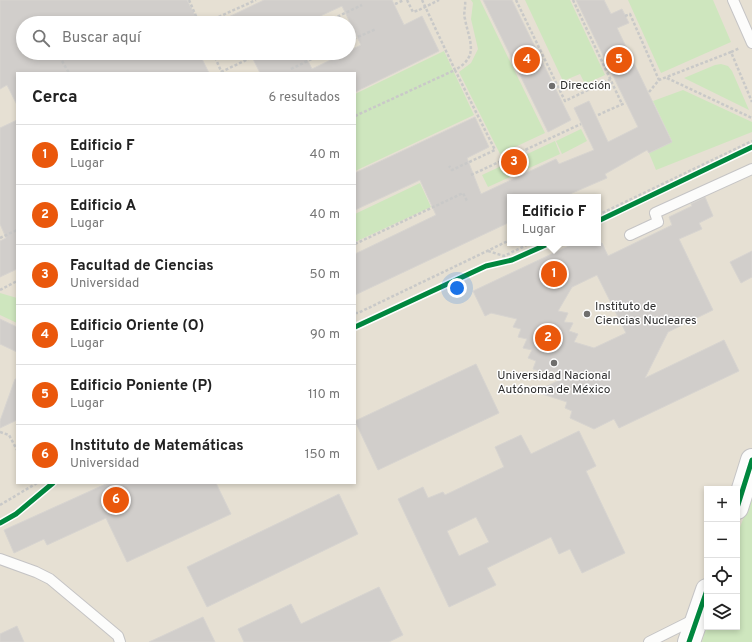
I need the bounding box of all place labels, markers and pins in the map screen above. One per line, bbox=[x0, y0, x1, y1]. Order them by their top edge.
pin: 4 bbox=[514, 45, 540, 75]
pin: 5 bbox=[606, 45, 632, 75]
place label: Dirección bbox=[560, 78, 611, 94]
marker: Dirección bbox=[547, 81, 557, 91]
pin: 3 bbox=[501, 147, 527, 177]
pin: 1 bbox=[541, 259, 567, 289]
place label: Instituto de Ciencias Nucleares bbox=[595, 299, 697, 329]
marker: Instituto de Ciencias Nucleares bbox=[582, 309, 592, 319]
pin: 2 bbox=[535, 323, 561, 353]
marker: Universidad Nacional Autónoma de México bbox=[549, 358, 559, 368]
place label: Universidad Nacional Autónoma de México bbox=[497, 368, 611, 398]
pin: 6 bbox=[103, 485, 129, 515]

